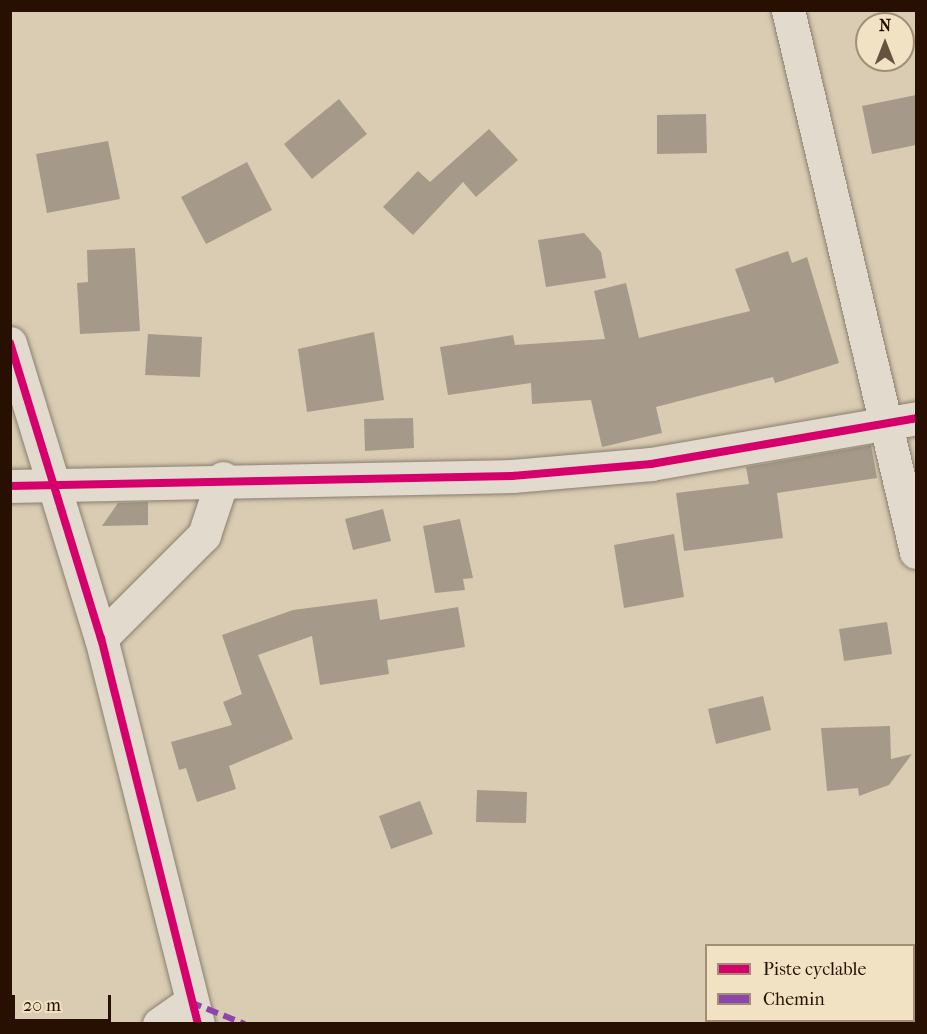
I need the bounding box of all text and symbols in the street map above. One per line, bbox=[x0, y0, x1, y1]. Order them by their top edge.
north arrow bbox=[855, 12, 915, 72]
text: N bbox=[879, 16, 891, 35]
legend bbox=[705, 944, 915, 1022]
text: Piste cyclable bbox=[763, 959, 866, 980]
scale bar bbox=[15, 983, 114, 1021]
text: Chemin bbox=[763, 989, 825, 1010]
text: 20 m bbox=[23, 995, 61, 1016]

